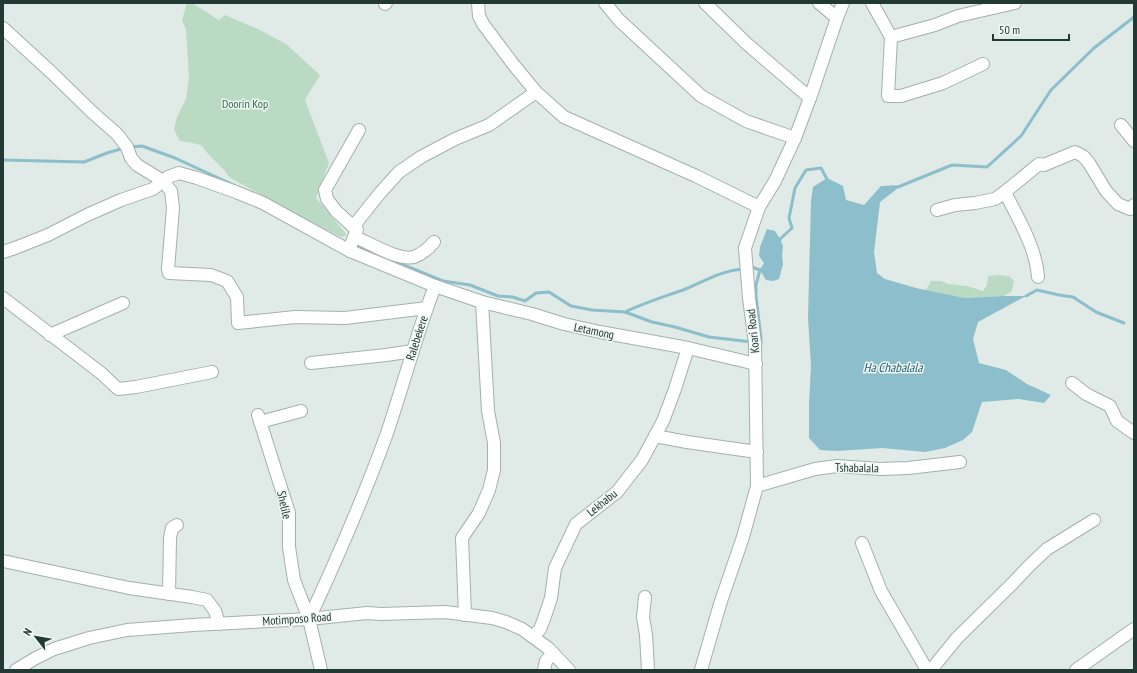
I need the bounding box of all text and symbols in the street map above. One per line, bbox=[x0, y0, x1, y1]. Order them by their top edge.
scale bar bbox=[993, 16, 1069, 42]
text: 50 m bbox=[999, 22, 1020, 37]
park label: Doorin Kop bbox=[222, 96, 268, 111]
street label: Koari Road bbox=[743, 308, 762, 354]
street label: Ralebekere bbox=[402, 314, 431, 362]
street label: Letamong bbox=[573, 319, 616, 342]
water label: Ha Chabalala bbox=[863, 359, 923, 376]
street label: Tshabalala bbox=[835, 460, 879, 475]
street label: Lekhabu bbox=[584, 486, 620, 519]
street label: Shelile bbox=[274, 489, 295, 521]
street label: Motimposo Road bbox=[262, 609, 332, 628]
north arrow bbox=[16, 617, 56, 657]
text: N bbox=[20, 626, 35, 638]

